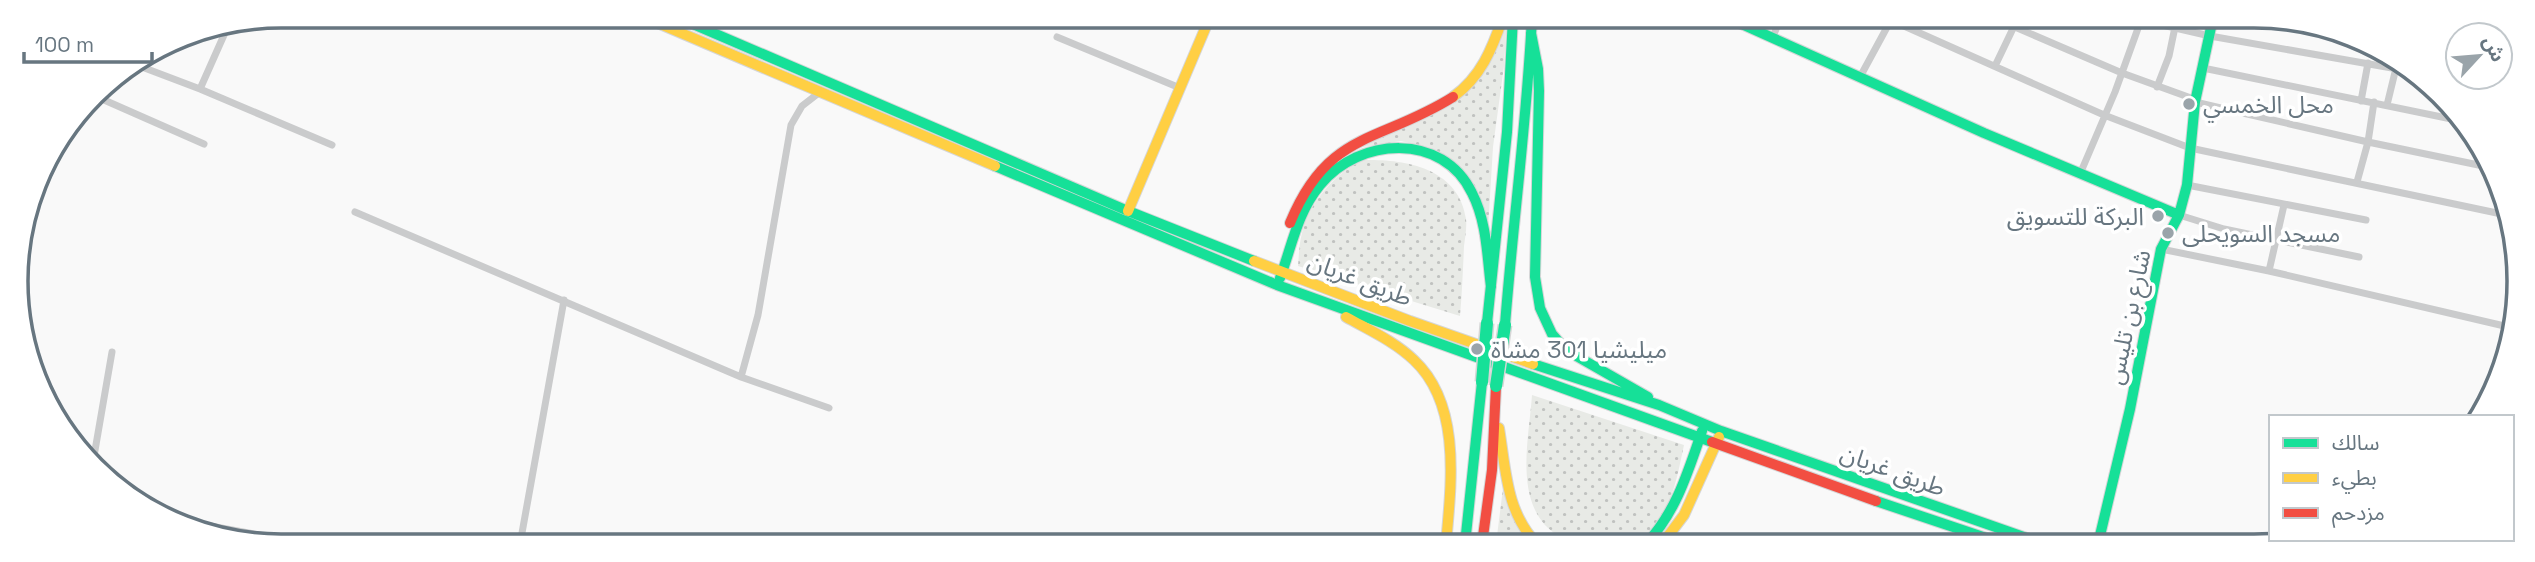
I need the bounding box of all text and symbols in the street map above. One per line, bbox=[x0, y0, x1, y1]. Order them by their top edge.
scale bar bbox=[24, 21, 152, 65]
north arrow bbox=[2444, 21, 2514, 91]
text: 100 m bbox=[35, 31, 94, 58]
text: ش bbox=[2477, 32, 2511, 66]
place label: محل الخمسي bbox=[2203, 89, 2334, 123]
marker: محل الخمسي bbox=[2181, 96, 2197, 112]
place label: البركة للتسويق bbox=[2007, 201, 2144, 232]
marker: البركة للتسويق bbox=[2150, 208, 2166, 224]
place label: مسجد السويحلى bbox=[2182, 218, 2340, 249]
marker: مسجد السويحلى bbox=[2160, 225, 2176, 241]
street label: طريق غريان bbox=[1303, 245, 1417, 313]
street label: شارع بن تليس bbox=[2099, 247, 2159, 388]
place label: ميليشيا 301 مشاة bbox=[1491, 334, 1667, 365]
marker: ميليشيا 301 مشاة bbox=[1469, 341, 1485, 357]
legend bbox=[2269, 415, 2514, 541]
text: سالك bbox=[2332, 429, 2379, 456]
street label: طريق غريان bbox=[1836, 437, 1950, 503]
text: بطيء bbox=[2332, 464, 2377, 494]
text: مزدحم bbox=[2332, 499, 2385, 528]

